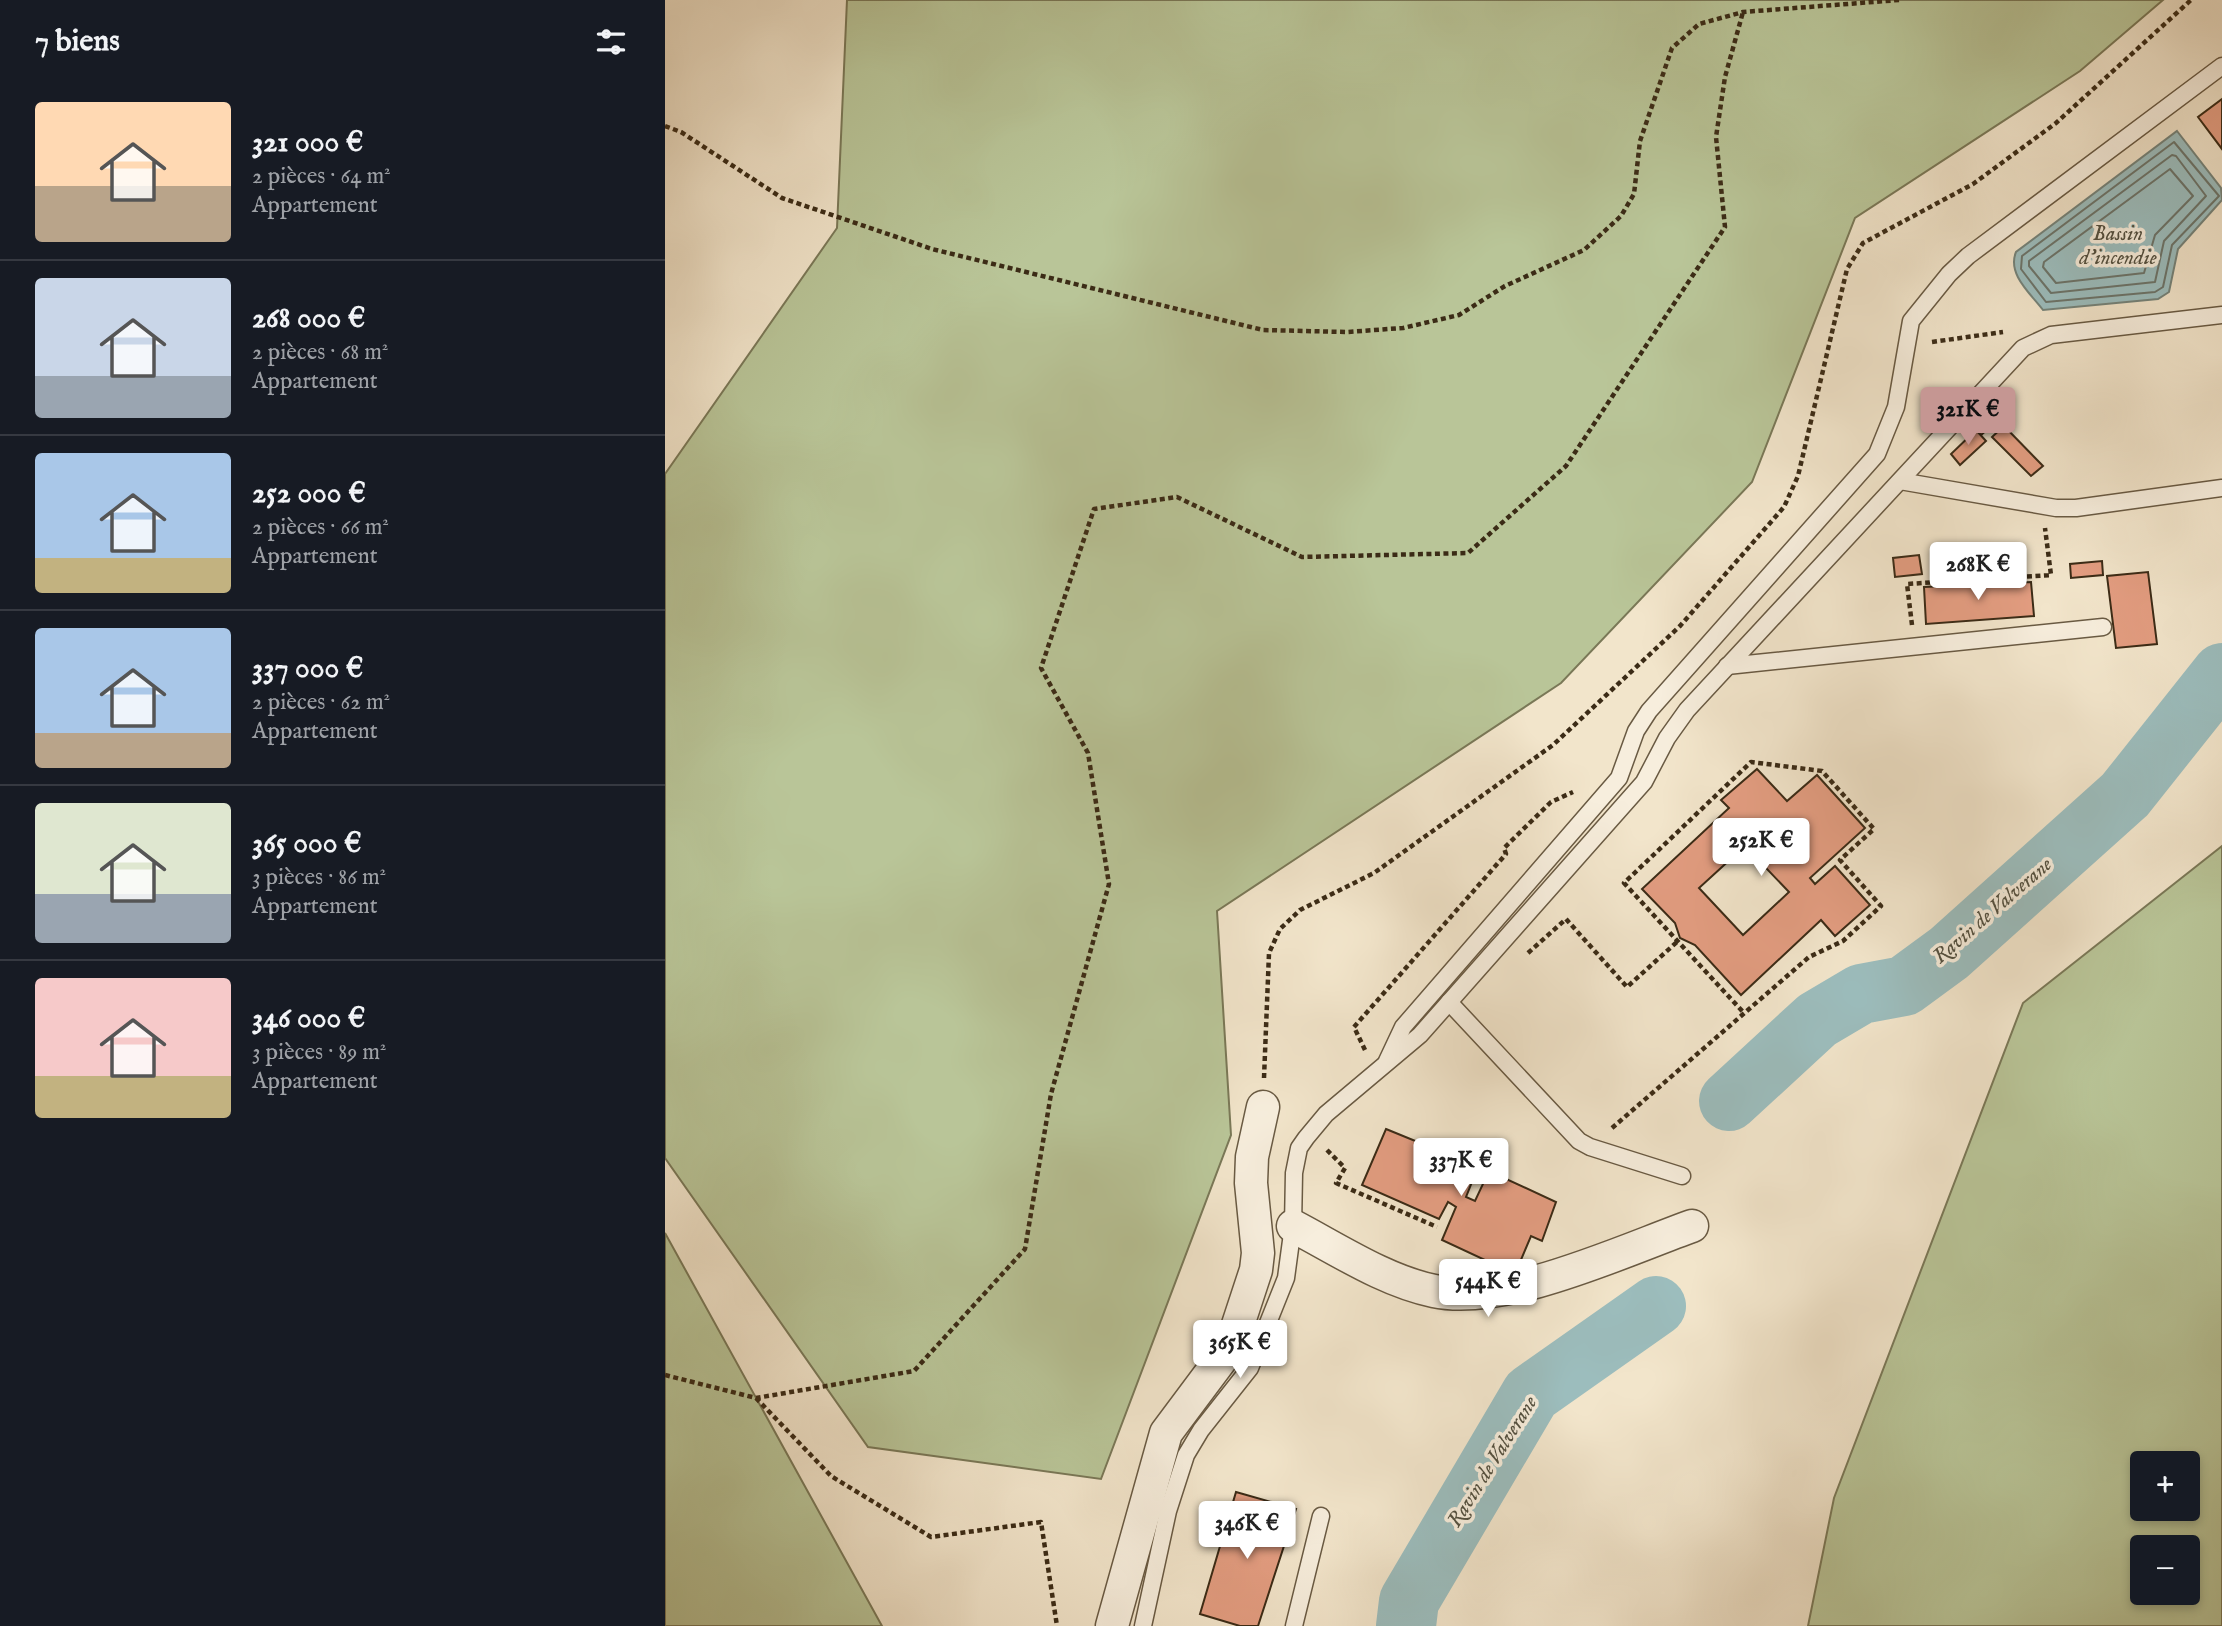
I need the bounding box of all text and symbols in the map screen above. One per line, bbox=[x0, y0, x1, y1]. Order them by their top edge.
text: 7 biens bbox=[35, 23, 120, 61]
icon: filters bbox=[592, 23, 630, 61]
text: 321 000 € bbox=[252, 124, 363, 162]
icon: home bbox=[91, 130, 175, 214]
text: 2 pièces · 64 m² bbox=[252, 162, 391, 191]
text: Appartement bbox=[252, 191, 378, 220]
water label: Bassin d'incendie bbox=[2078, 221, 2157, 272]
text: 268 000 € bbox=[252, 300, 365, 338]
icon: home bbox=[91, 306, 175, 390]
text: 2 pièces · 68 m² bbox=[252, 338, 388, 367]
text: Appartement bbox=[252, 367, 378, 396]
pin: 321K € bbox=[1911, 388, 2025, 447]
text: 321K € bbox=[1936, 395, 2000, 424]
text: 252 000 € bbox=[252, 475, 366, 513]
icon: home bbox=[91, 481, 175, 565]
text: 2 pièces · 66 m² bbox=[252, 513, 389, 542]
text: Appartement bbox=[252, 542, 378, 571]
pin: 268K € bbox=[1921, 542, 2035, 602]
text: 268K € bbox=[1946, 550, 2010, 579]
text: 337 000 € bbox=[252, 650, 363, 688]
icon: home bbox=[91, 656, 175, 740]
text: 2 pièces · 62 m² bbox=[252, 688, 390, 717]
text: Appartement bbox=[252, 717, 378, 746]
pin: 252K € bbox=[1704, 818, 1818, 878]
text: 365 000 € bbox=[252, 825, 362, 863]
text: 252K € bbox=[1729, 826, 1793, 855]
icon: home bbox=[91, 831, 175, 915]
water label: Ravin de Valverane bbox=[1928, 852, 2058, 970]
text: 3 pièces · 86 m² bbox=[252, 863, 386, 892]
text: Appartement bbox=[252, 892, 378, 921]
text: 346 000 € bbox=[252, 1000, 365, 1038]
icon: home bbox=[91, 1006, 175, 1090]
text: 3 pièces · 89 m² bbox=[252, 1038, 387, 1067]
text: Appartement bbox=[252, 1067, 378, 1096]
pin: 337K € bbox=[1404, 1138, 1518, 1198]
text: 337K € bbox=[1429, 1146, 1493, 1175]
pin: 544K € bbox=[1431, 1260, 1545, 1319]
text: 544K € bbox=[1455, 1267, 1521, 1296]
pin: 365K € bbox=[1183, 1320, 1297, 1380]
text: 365K € bbox=[1209, 1328, 1271, 1357]
water label: Ravin de Valverane bbox=[1442, 1391, 1544, 1533]
map controls bbox=[2130, 1451, 2200, 1605]
button: + bbox=[2130, 1451, 2200, 1521]
pin: 346K € bbox=[1190, 1502, 1304, 1561]
text: 346K € bbox=[1215, 1509, 1279, 1538]
button: − bbox=[2130, 1535, 2200, 1605]

